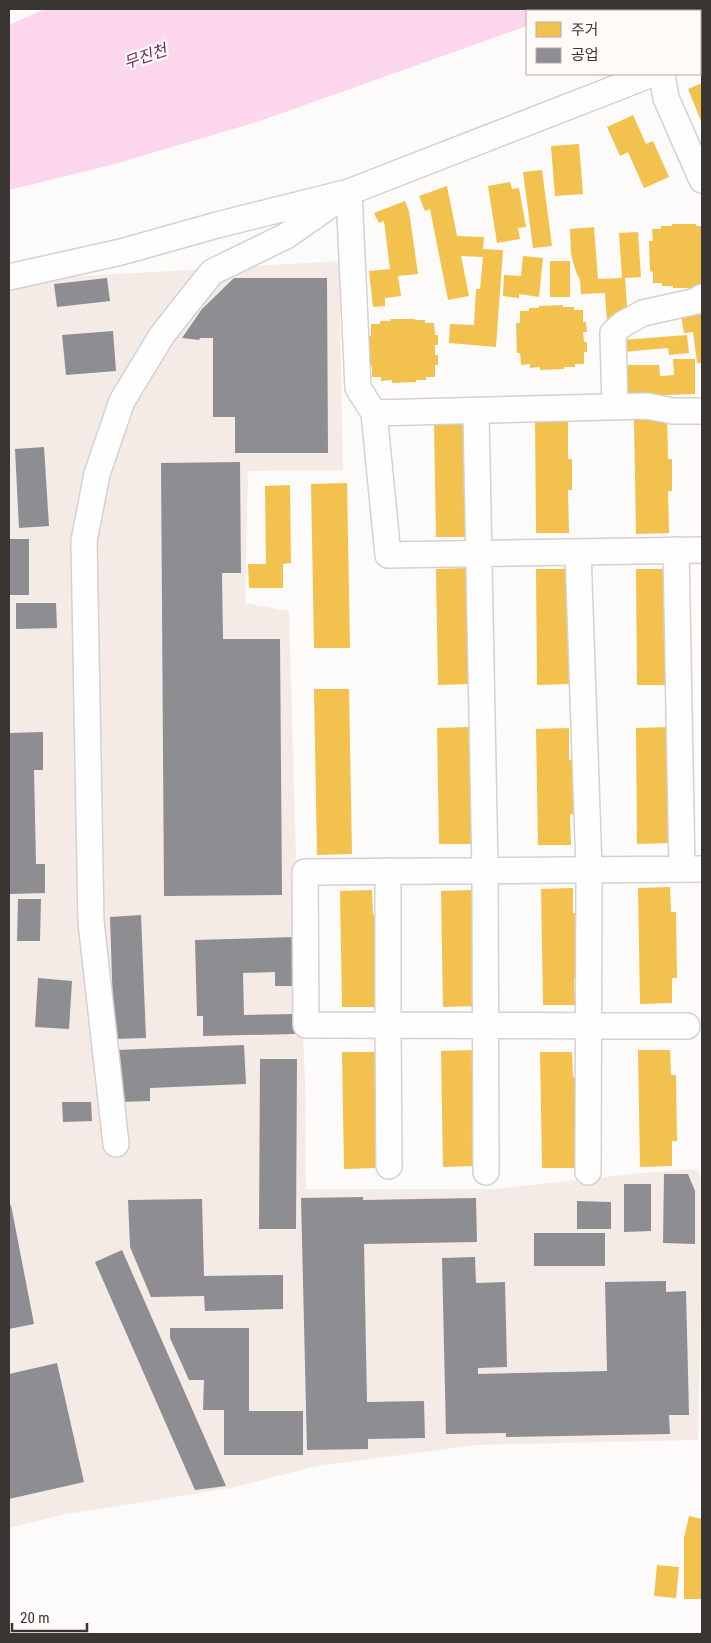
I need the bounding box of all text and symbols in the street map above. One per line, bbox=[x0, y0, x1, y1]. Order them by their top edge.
legend bbox=[526, 10, 701, 75]
text: 주거 bbox=[571, 21, 599, 39]
water label: 무진천 bbox=[121, 40, 171, 73]
text: 공업 bbox=[571, 46, 599, 64]
scale bar bbox=[12, 1600, 88, 1632]
text: 20 m bbox=[20, 1609, 50, 1627]

